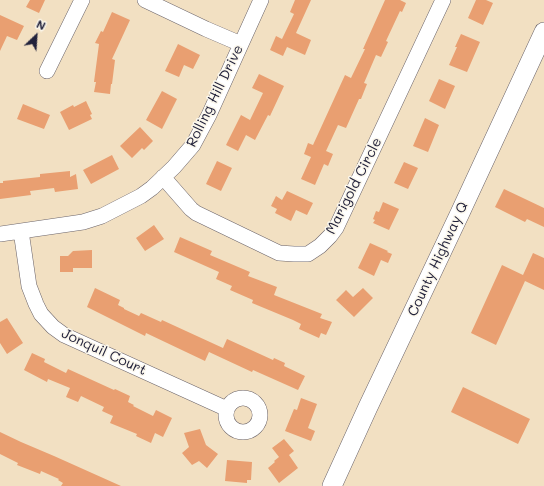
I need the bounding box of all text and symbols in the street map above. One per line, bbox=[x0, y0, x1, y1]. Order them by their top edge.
north arrow bbox=[16, 16, 56, 56]
text: N bbox=[34, 16, 48, 33]
street label: Rolling Hill Drive bbox=[183, 42, 247, 150]
street label: Marigold Circle bbox=[322, 135, 386, 237]
street label: County Highway Q bbox=[404, 199, 472, 319]
street label: Jonquil Court bbox=[59, 325, 149, 379]

